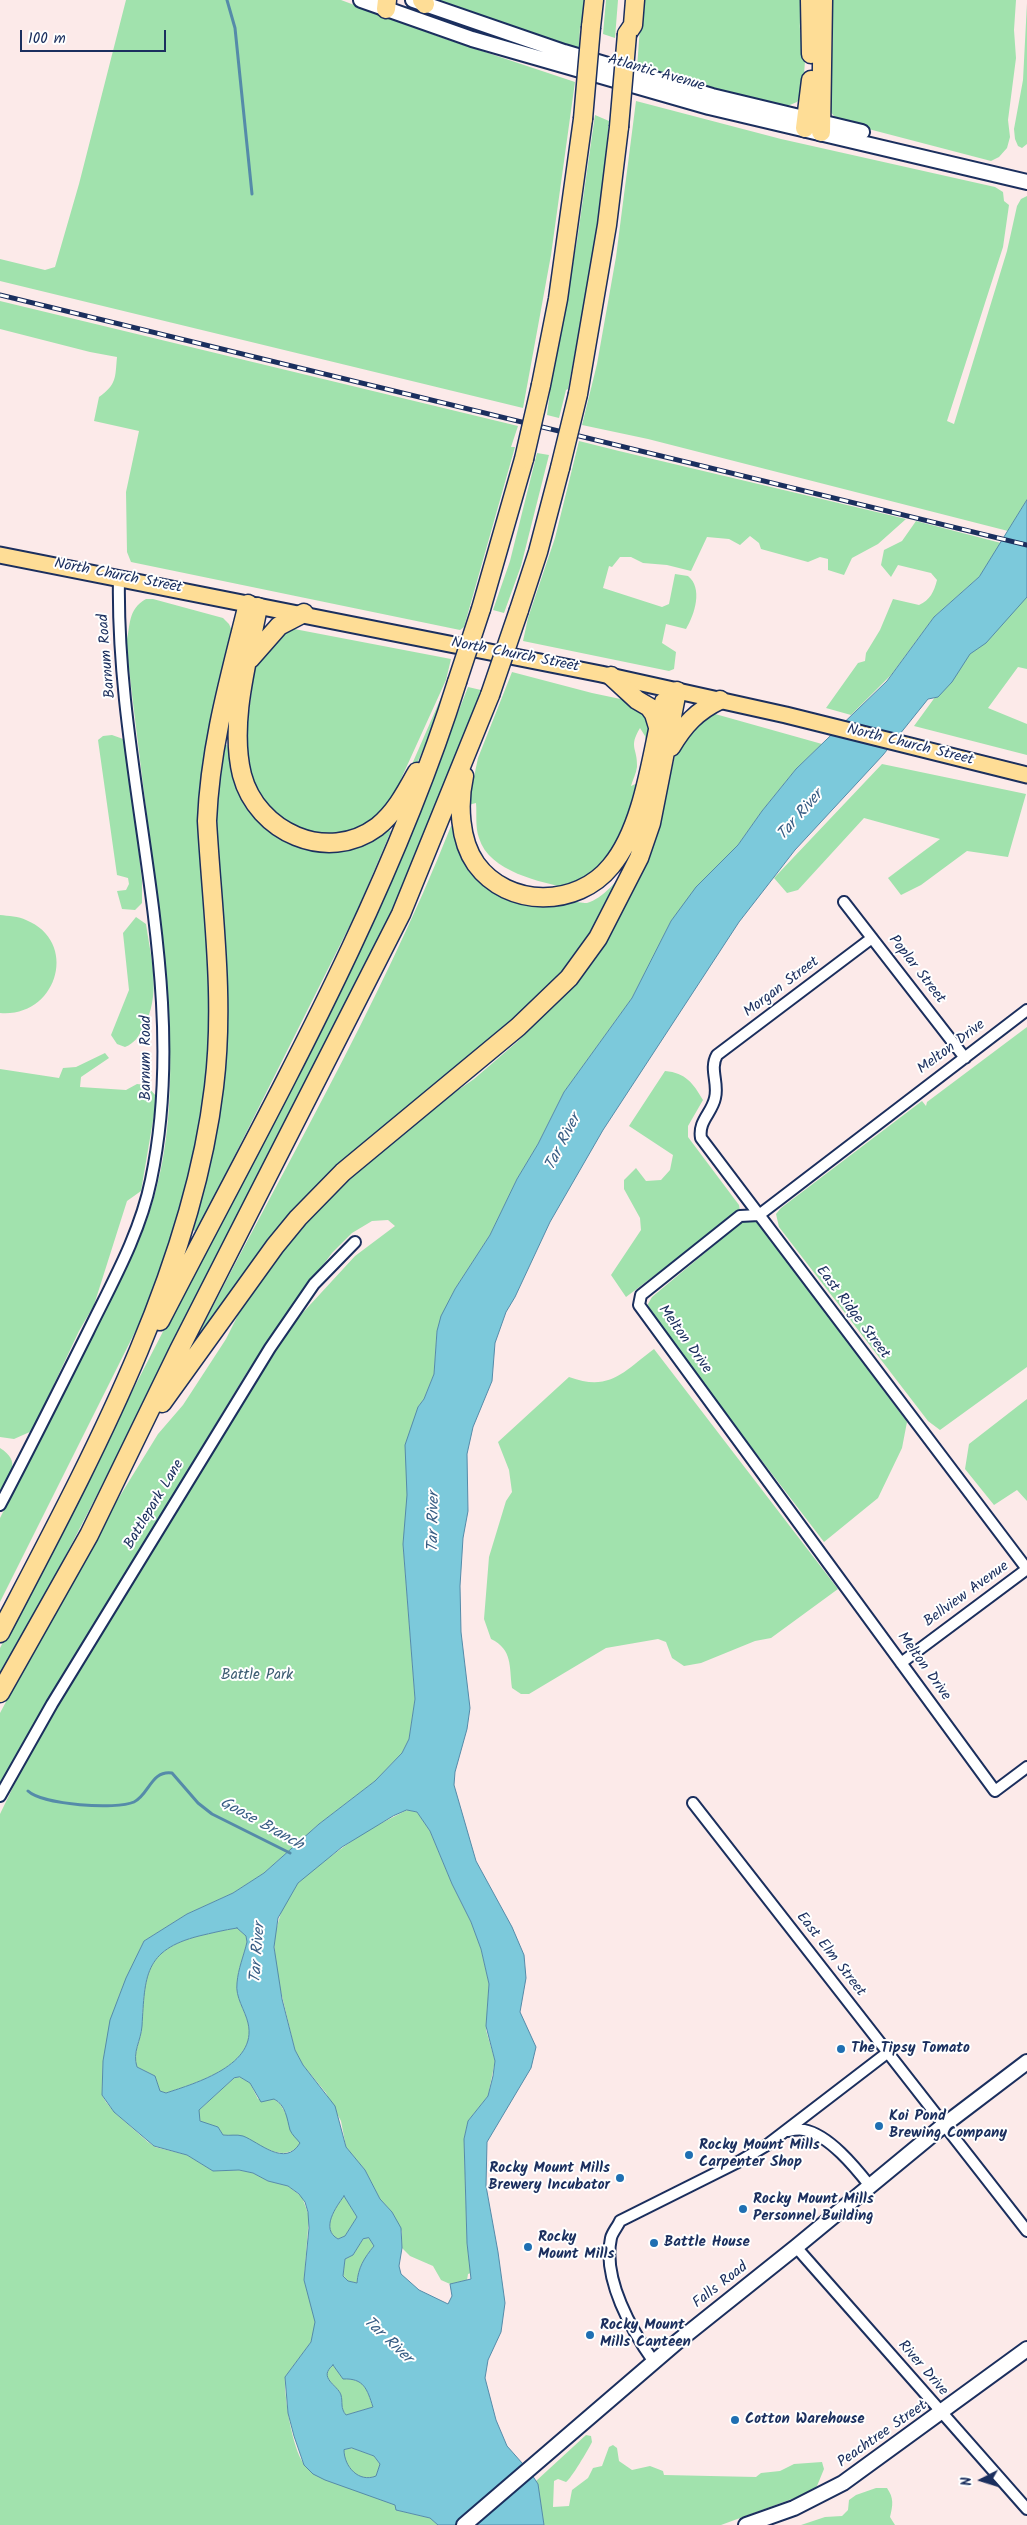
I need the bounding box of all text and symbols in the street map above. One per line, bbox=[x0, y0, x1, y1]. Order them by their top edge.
scale bar bbox=[22, 20, 169, 52]
text: 100 m bbox=[28, 27, 66, 51]
street label: Atlantic Avenue bbox=[606, 52, 706, 96]
street label: North Church Street bbox=[53, 556, 183, 598]
street label: Barnum Road bbox=[95, 613, 121, 699]
street label: North Church Street bbox=[450, 635, 580, 677]
street label: North Church Street bbox=[845, 722, 975, 770]
water label: Tar River bbox=[774, 787, 828, 845]
street label: Poplar Street bbox=[884, 932, 948, 1008]
street label: Morgan Street bbox=[741, 954, 823, 1022]
street label: Barnum Road bbox=[138, 1016, 156, 1100]
street label: Melton Drive bbox=[915, 1017, 989, 1079]
water label: Tar River bbox=[542, 1112, 586, 1174]
street label: East Ridge Street bbox=[811, 1263, 893, 1363]
street label: Melton Drive bbox=[653, 1302, 715, 1378]
street label: Battlepark Lane bbox=[121, 1457, 189, 1553]
water label: Tar River bbox=[425, 1492, 445, 1552]
street label: Bellview Avenue bbox=[921, 1558, 1013, 1632]
street label: Melton Drive bbox=[892, 1629, 954, 1705]
park label: Battle Park bbox=[221, 1667, 293, 1685]
water label: Goose Branch bbox=[216, 1794, 306, 1856]
street label: East Elm Street bbox=[791, 1909, 869, 2001]
water label: Tar River bbox=[247, 1922, 271, 1984]
place label: The Tipsy Tomato bbox=[851, 2040, 970, 2058]
marker: The Tipsy Tomato bbox=[835, 2043, 847, 2055]
place label: Koi Pond Brewing Company bbox=[889, 2108, 1007, 2143]
marker: Koi Pond Brewing Company bbox=[873, 2120, 885, 2132]
place label: Rocky Mount Mills Carpenter Shop bbox=[699, 2137, 820, 2172]
marker: Rocky Mount Mills Carpenter Shop bbox=[683, 2149, 695, 2161]
place label: Rocky Mount Mills Brewery Incubator bbox=[488, 2160, 610, 2195]
marker: Rocky Mount Mills Brewery Incubator bbox=[614, 2172, 626, 2184]
place label: Rocky Mount Mills Personnel Building bbox=[753, 2191, 874, 2226]
marker: Rocky Mount Mills Personnel Building bbox=[737, 2203, 749, 2215]
place label: Rocky Mount Mills bbox=[538, 2229, 615, 2264]
place label: Battle House bbox=[664, 2234, 750, 2252]
marker: Battle House bbox=[648, 2237, 660, 2249]
marker: Rocky Mount Mills bbox=[522, 2241, 534, 2253]
street label: Falls Road bbox=[690, 2259, 752, 2313]
water label: Tar River bbox=[358, 2313, 416, 2369]
place label: Rocky Mount Mills Canteen bbox=[600, 2317, 691, 2352]
marker: Rocky Mount Mills Canteen bbox=[584, 2329, 596, 2341]
street label: River Drive bbox=[893, 2338, 951, 2400]
street label: Peachtree Street bbox=[835, 2398, 931, 2472]
place label: Cotton Warehouse bbox=[745, 2411, 865, 2429]
marker: Cotton Warehouse bbox=[729, 2414, 741, 2426]
north arrow bbox=[957, 2455, 1007, 2505]
text: N bbox=[956, 2476, 978, 2487]

